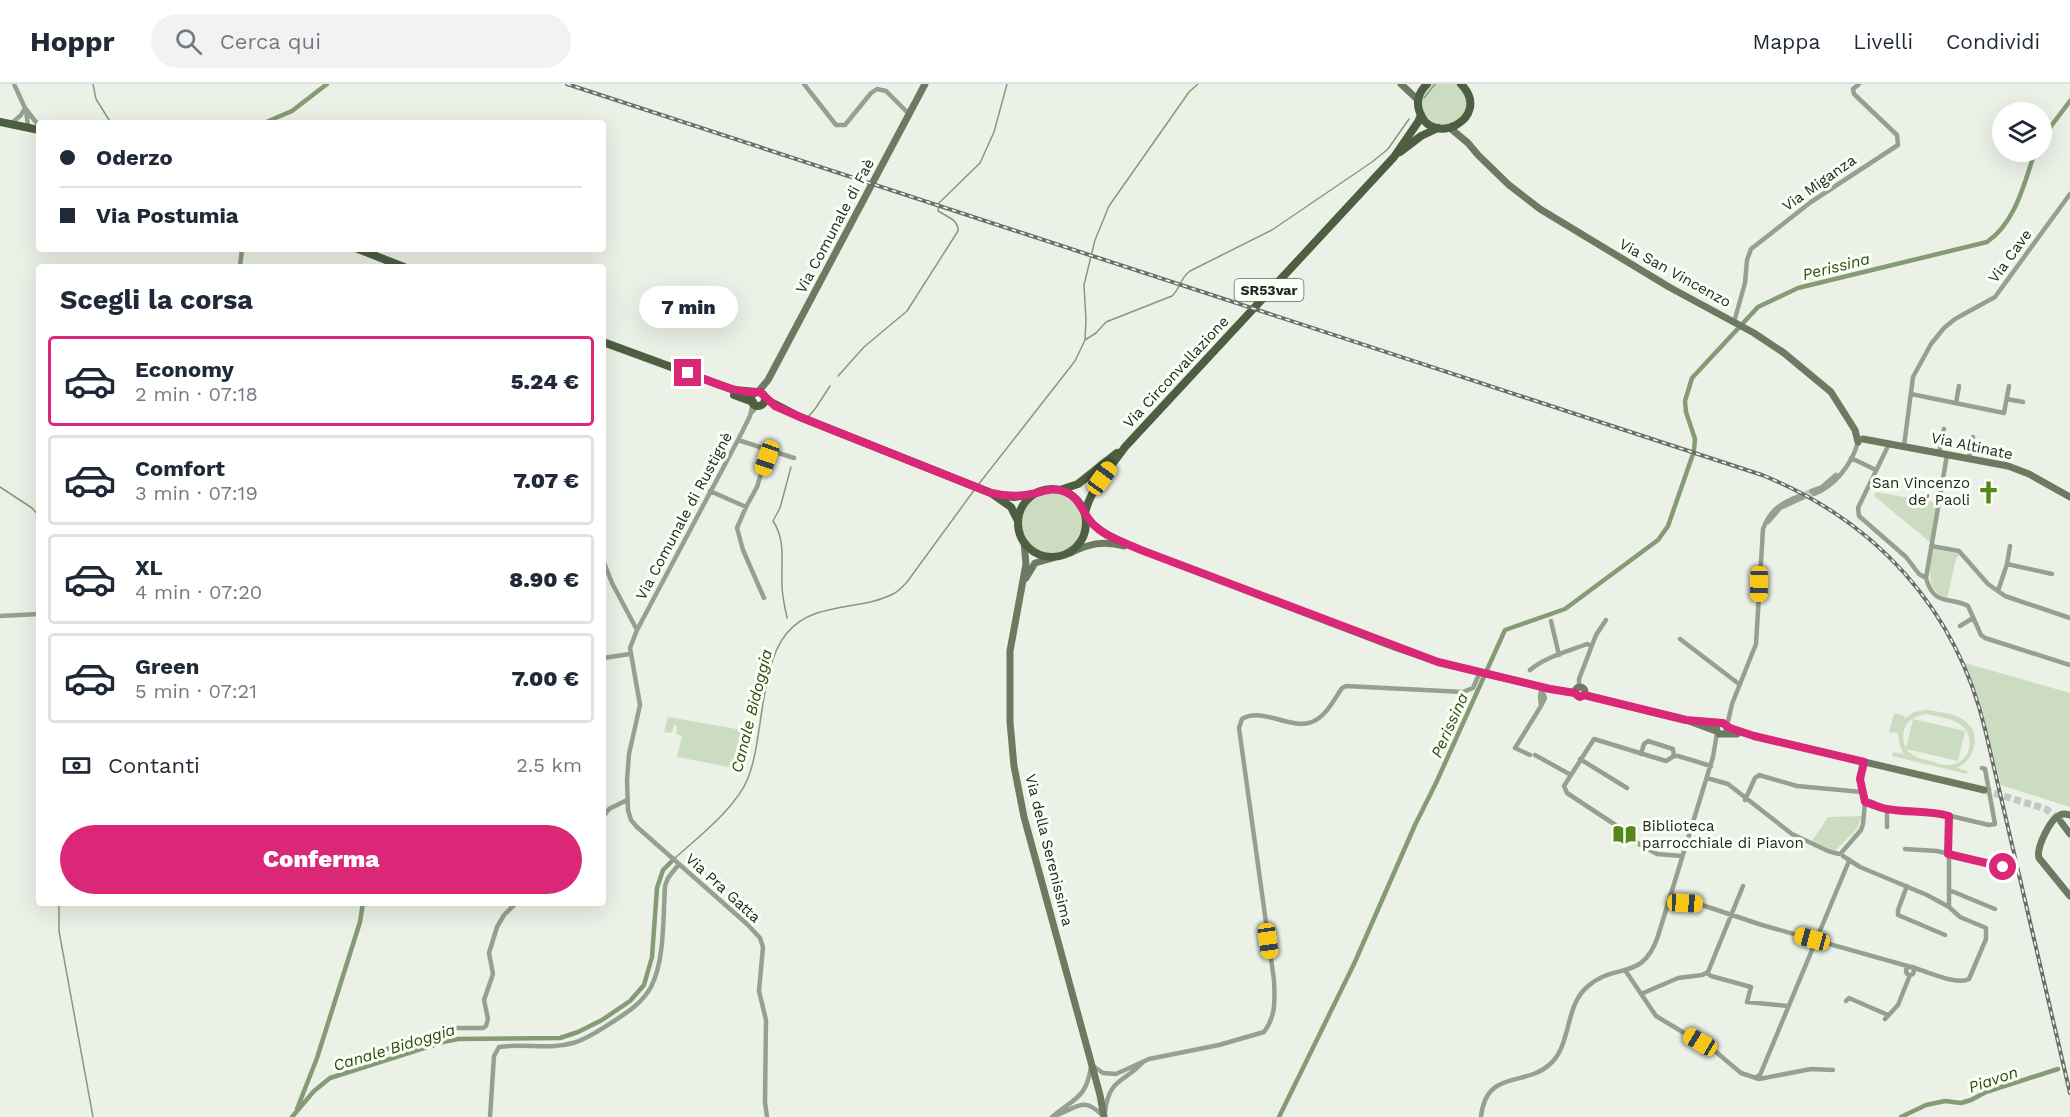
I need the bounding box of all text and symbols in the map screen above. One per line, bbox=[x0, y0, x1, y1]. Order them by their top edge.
search box bbox=[151, 14, 571, 68]
text: Hoppr bbox=[30, 25, 115, 58]
icon: search bbox=[172, 25, 205, 58]
text: Cerca qui bbox=[220, 29, 321, 54]
text: Mappa bbox=[1752, 29, 1820, 54]
text: Livelli bbox=[1853, 29, 1913, 54]
text: Condividi bbox=[1946, 29, 2040, 54]
map controls bbox=[1992, 102, 2052, 162]
button: layers bbox=[1992, 102, 2052, 162]
text: Oderzo bbox=[96, 145, 173, 170]
street label: Via Miganza bbox=[1779, 151, 1860, 215]
street label: Via Comunale di Faè bbox=[792, 156, 878, 296]
text: Via Postumia bbox=[96, 203, 239, 228]
street label: Via Cave bbox=[1985, 226, 2035, 286]
street label: Via San Vincenzo bbox=[1616, 235, 1734, 311]
water label: Perissina bbox=[1800, 249, 1872, 284]
road number: SR53var bbox=[1234, 279, 1304, 301]
text: Scegli la corsa bbox=[60, 284, 253, 316]
callout: 7 min bbox=[638, 286, 738, 328]
text: 7 min bbox=[661, 295, 716, 319]
street label: Via Circonvallazione bbox=[1120, 312, 1232, 432]
icon: car bbox=[63, 354, 117, 408]
text: Economy bbox=[135, 357, 234, 382]
route end bbox=[674, 359, 701, 386]
text: 5.24 € bbox=[511, 369, 579, 394]
text: 2 min · 07:18 bbox=[135, 382, 258, 406]
street label: Via Comunale di Rustignè bbox=[632, 429, 736, 603]
street label: Via Altinate bbox=[1929, 429, 2015, 463]
car bbox=[753, 438, 781, 478]
icon: car bbox=[63, 453, 117, 507]
text: Comfort bbox=[135, 456, 225, 481]
car bbox=[1084, 458, 1120, 498]
text: 7.07 € bbox=[513, 468, 579, 493]
place label: San Vincenzo de' Paoli bbox=[1872, 474, 1970, 509]
church icon: San Vincenzo de' Paoli bbox=[1975, 479, 2001, 505]
text: 3 min · 07:19 bbox=[135, 481, 258, 505]
icon: car bbox=[63, 552, 117, 606]
text: XL bbox=[135, 555, 163, 580]
car bbox=[1750, 566, 1768, 602]
text: 8.90 € bbox=[509, 567, 579, 592]
text: 4 min · 07:20 bbox=[135, 580, 262, 604]
water label: Canale Bidoggia bbox=[727, 647, 776, 775]
icon: car bbox=[63, 651, 117, 705]
text: Green bbox=[135, 654, 199, 679]
text: 7.00 € bbox=[512, 666, 579, 691]
text: 5 min · 07:21 bbox=[135, 679, 257, 703]
water label: Perissina bbox=[1427, 690, 1472, 761]
icon: cash bbox=[60, 749, 93, 782]
text: Contanti bbox=[108, 753, 200, 778]
text: 2.5 km bbox=[516, 753, 582, 777]
street label: Via della Serenissima bbox=[1021, 772, 1077, 928]
place label: Biblioteca parrocchiale di Piavon bbox=[1642, 817, 1804, 852]
library icon: Biblioteca parrocchiale di Piavon bbox=[1611, 822, 1637, 848]
button: Conferma bbox=[60, 825, 582, 894]
street label: Via Pra Gatta bbox=[682, 850, 764, 927]
route start bbox=[1989, 853, 2016, 880]
car bbox=[1667, 893, 1703, 913]
car bbox=[1257, 922, 1279, 960]
car bbox=[1792, 926, 1832, 952]
water label: Canale Bidoggia bbox=[331, 1020, 458, 1075]
car bbox=[1680, 1025, 1720, 1059]
water label: Piavon bbox=[1966, 1062, 2020, 1097]

